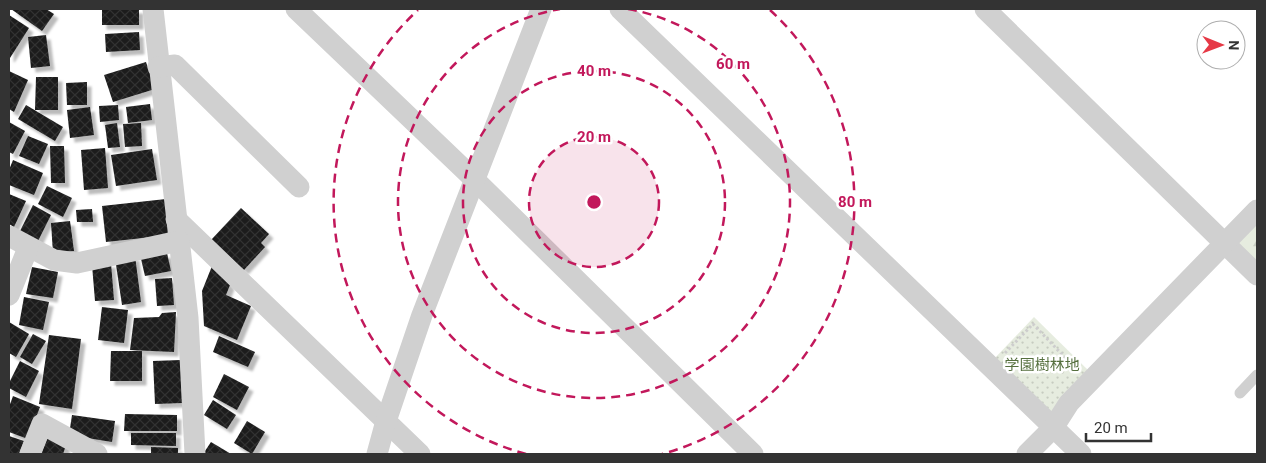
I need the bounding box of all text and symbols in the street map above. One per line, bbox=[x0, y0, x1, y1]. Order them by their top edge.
north arrow bbox=[1196, 20, 1246, 70]
text: N bbox=[1226, 40, 1242, 50]
text: 60 m bbox=[716, 55, 750, 73]
text: 40 m bbox=[577, 62, 611, 80]
text: 20 m bbox=[577, 128, 611, 146]
centre of rings bbox=[585, 193, 603, 211]
text: 80 m bbox=[838, 193, 872, 211]
park label: 学園樹林地 bbox=[1004, 356, 1080, 374]
scale bar bbox=[1086, 410, 1151, 442]
text: 20 m bbox=[1094, 419, 1128, 437]

